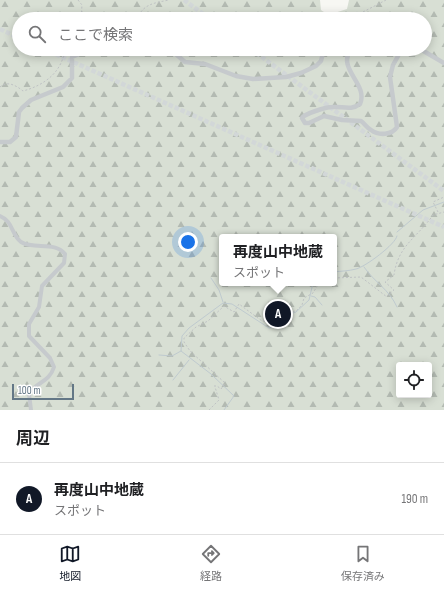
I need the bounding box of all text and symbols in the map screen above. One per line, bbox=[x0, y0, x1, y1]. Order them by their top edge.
search box bbox=[12, 12, 432, 56]
icon: search bbox=[26, 23, 48, 45]
text: ここで検索 bbox=[58, 26, 133, 45]
your location bbox=[178, 232, 198, 252]
popup bbox=[219, 234, 337, 286]
text: 再度山中地蔵 bbox=[233, 243, 323, 262]
text: スポット bbox=[233, 265, 285, 281]
pin: A bbox=[265, 299, 291, 329]
map controls bbox=[396, 362, 432, 398]
button: locate bbox=[396, 362, 432, 398]
scale bar bbox=[12, 382, 74, 401]
text: 100 m bbox=[18, 384, 40, 397]
text: 周辺 bbox=[16, 429, 50, 449]
text: 再度山中地蔵 bbox=[54, 481, 144, 500]
text: A bbox=[26, 491, 32, 507]
text: 190 m bbox=[401, 491, 428, 507]
text: スポット bbox=[54, 503, 106, 519]
tab: 地図 bbox=[59, 543, 81, 583]
tab: 経路 bbox=[200, 543, 222, 583]
tab: 保存済み bbox=[341, 543, 385, 583]

